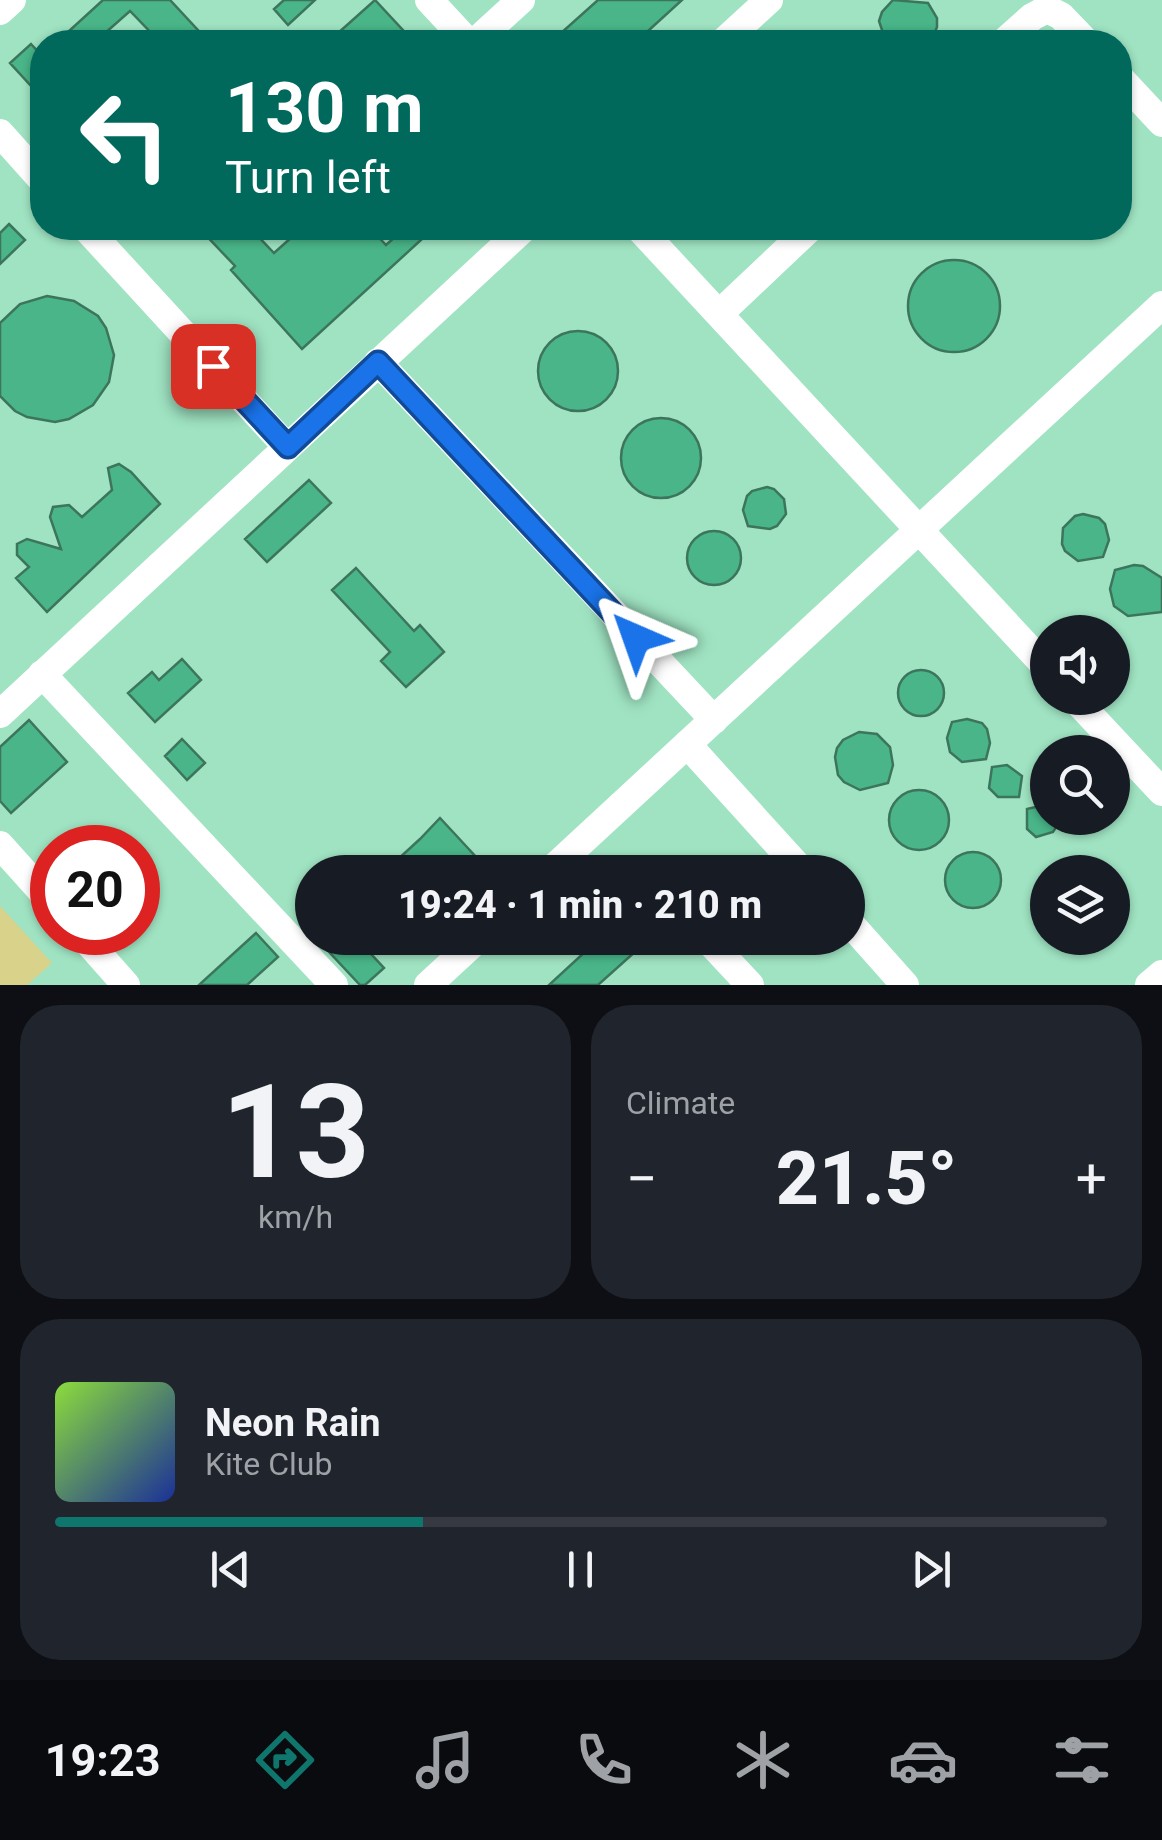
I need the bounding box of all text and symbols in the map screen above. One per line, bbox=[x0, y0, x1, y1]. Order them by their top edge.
text: 130 m bbox=[225, 67, 424, 149]
icon: left bbox=[60, 70, 190, 200]
text: Turn left bbox=[225, 151, 391, 204]
pin bbox=[171, 324, 256, 409]
icon: arrive bbox=[186, 339, 241, 394]
position arrow bbox=[584, 586, 688, 690]
map controls bbox=[1030, 615, 1130, 955]
button: sound bbox=[1030, 615, 1130, 715]
button: search bbox=[1030, 735, 1130, 835]
speed limit sign: 20 bbox=[30, 825, 160, 955]
button: layers bbox=[1030, 855, 1130, 955]
text: 19:24 · 1 min · 210 m bbox=[398, 883, 762, 927]
text: 13 bbox=[221, 1056, 370, 1209]
text: Climate bbox=[626, 1084, 735, 1122]
text: 21.5° bbox=[776, 1134, 957, 1222]
text: − bbox=[626, 1147, 657, 1211]
text: + bbox=[1076, 1147, 1107, 1211]
text: km/h bbox=[258, 1198, 333, 1236]
text: Neon Rain bbox=[205, 1401, 381, 1445]
text: Kite Club bbox=[205, 1445, 332, 1483]
icon: previous bbox=[203, 1542, 258, 1597]
icon: pause bbox=[553, 1542, 608, 1597]
icon: next bbox=[904, 1542, 959, 1597]
icon: directions bbox=[250, 1725, 320, 1795]
icon: music bbox=[410, 1725, 480, 1795]
icon: phone bbox=[569, 1725, 639, 1795]
icon: climate bbox=[728, 1725, 798, 1795]
icon: car bbox=[888, 1725, 958, 1795]
icon: filters bbox=[1047, 1725, 1117, 1795]
text: 19:23 bbox=[45, 1734, 161, 1787]

